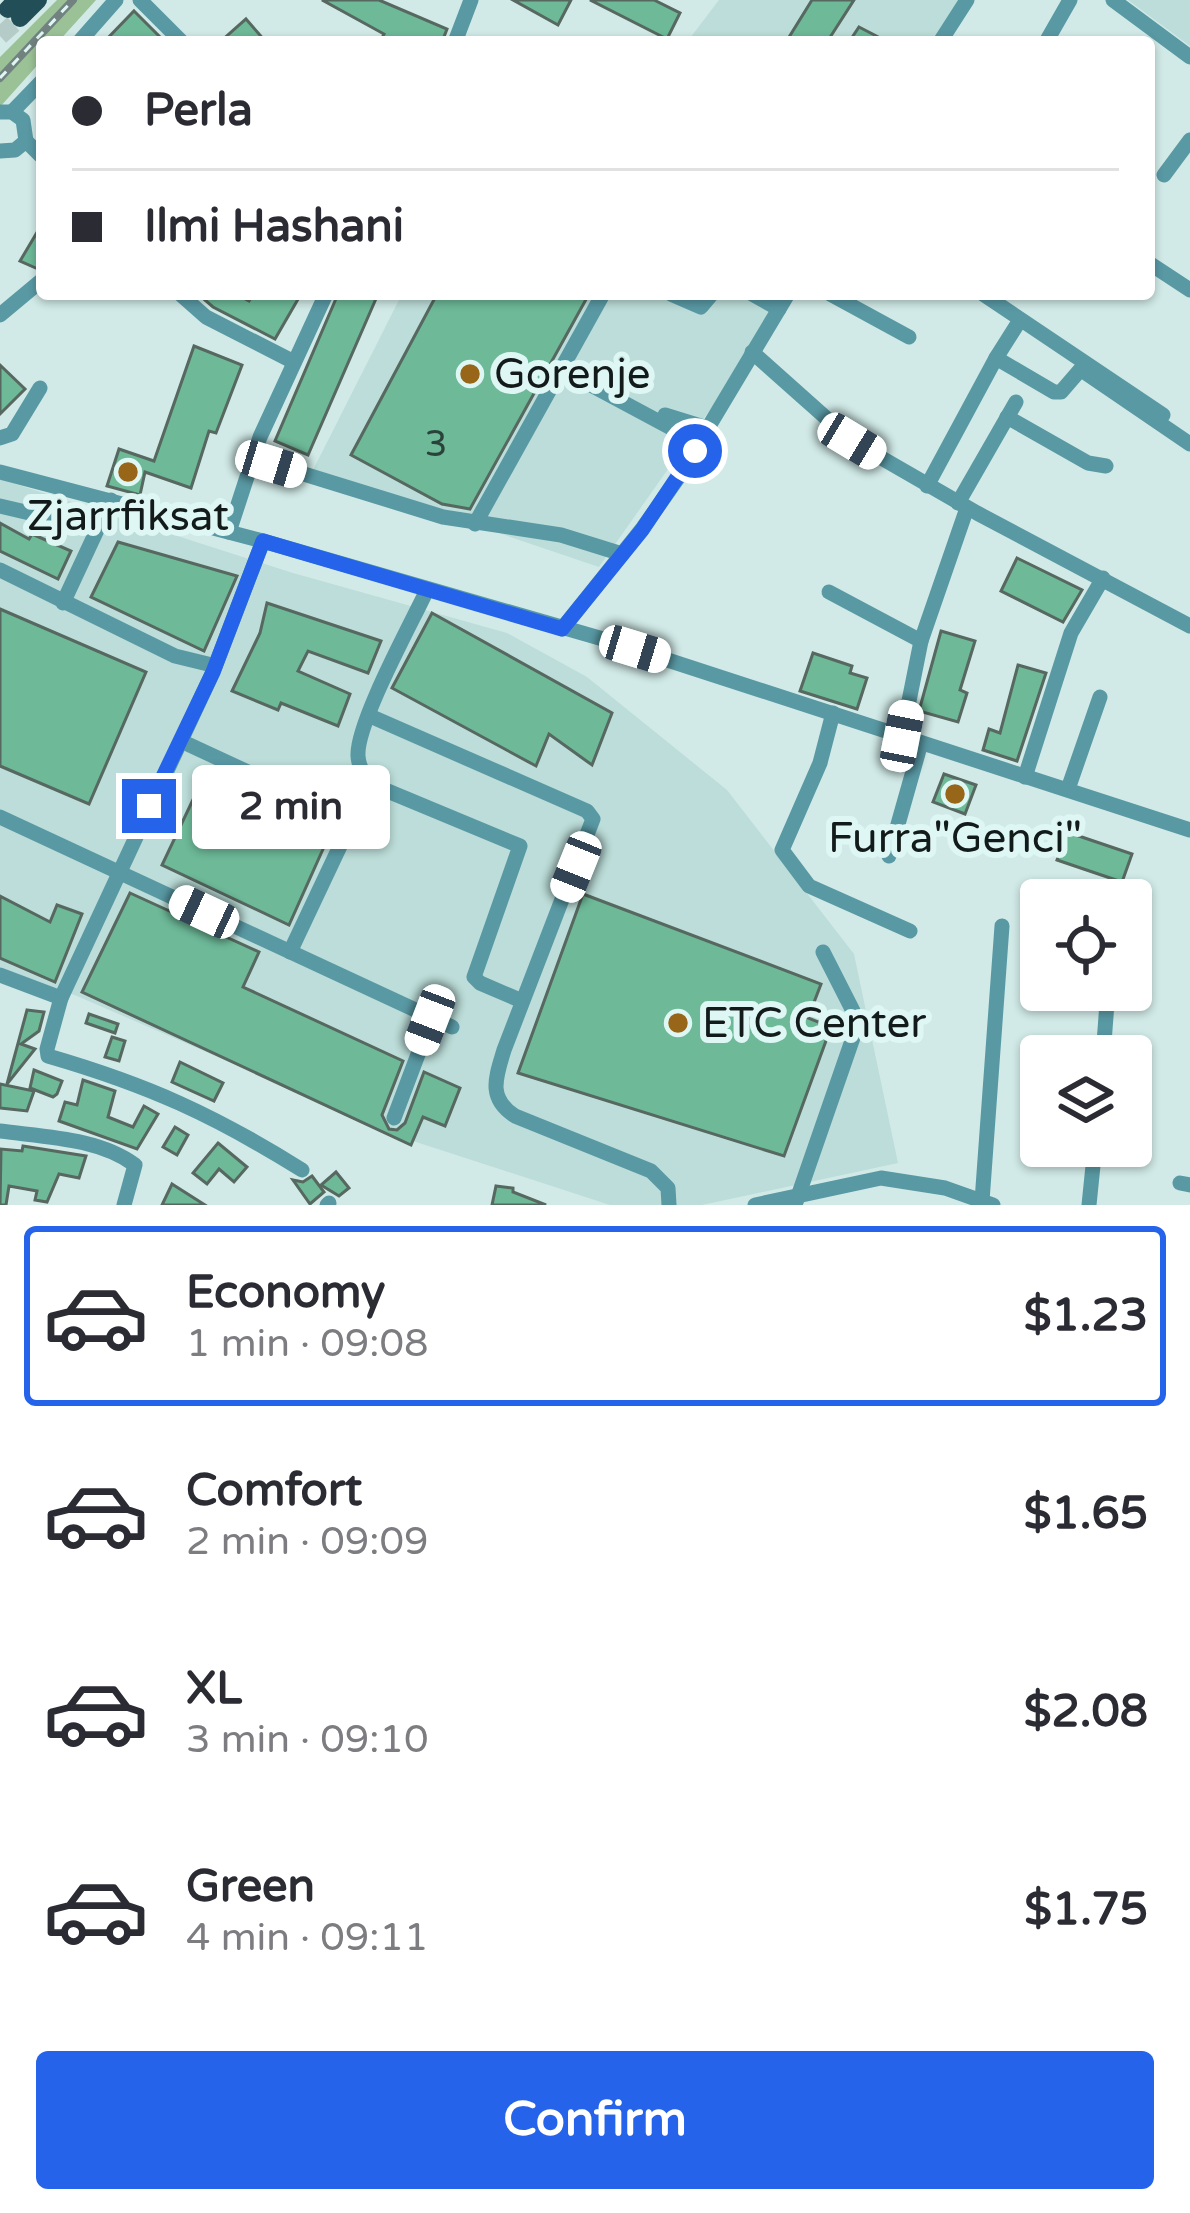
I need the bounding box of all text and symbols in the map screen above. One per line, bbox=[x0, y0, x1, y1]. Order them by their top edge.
text: Perla bbox=[144, 84, 253, 138]
text: Ilmi Hashani bbox=[144, 200, 404, 254]
place label: Gorenje bbox=[494, 349, 651, 400]
marker: Gorenje bbox=[457, 361, 483, 387]
car bbox=[812, 407, 892, 475]
house number: 3 bbox=[425, 423, 447, 466]
route start bbox=[668, 424, 722, 478]
car bbox=[231, 436, 311, 492]
marker: Zjarrfiksat bbox=[115, 459, 141, 485]
place label: Zjarrfiksat bbox=[27, 491, 229, 542]
car bbox=[595, 621, 675, 677]
car bbox=[877, 697, 927, 775]
callout: 2 min bbox=[191, 764, 389, 848]
route end bbox=[122, 779, 176, 833]
marker: Furra"Genci" bbox=[942, 781, 968, 807]
text: 2 min bbox=[239, 783, 343, 830]
place label: Furra"Genci" bbox=[828, 813, 1082, 864]
car bbox=[546, 827, 606, 907]
map controls bbox=[1020, 879, 1152, 1167]
button: locate bbox=[1020, 879, 1152, 1011]
car bbox=[164, 880, 244, 944]
car bbox=[400, 980, 460, 1060]
place label: ETC Center bbox=[702, 998, 926, 1049]
marker: ETC Center bbox=[665, 1010, 691, 1036]
button: layers bbox=[1020, 1035, 1152, 1167]
icon: car bbox=[42, 1262, 150, 1370]
text: Economy bbox=[186, 1266, 385, 1320]
text: $1.23 bbox=[1024, 1289, 1148, 1343]
text: 1 min · 09:08 bbox=[186, 1320, 428, 1367]
icon: car bbox=[42, 1460, 150, 1568]
text: Comfort bbox=[186, 1464, 362, 1518]
text: $1.65 bbox=[1024, 1487, 1148, 1541]
text: 2 min · 09:09 bbox=[186, 1518, 428, 1565]
icon: car bbox=[42, 1658, 150, 1766]
text: XL bbox=[186, 1662, 242, 1716]
text: $2.08 bbox=[1024, 1685, 1148, 1739]
text: 3 min · 09:10 bbox=[186, 1716, 428, 1763]
icon: car bbox=[42, 1856, 150, 1964]
text: Green bbox=[186, 1860, 315, 1914]
text: $1.75 bbox=[1024, 1883, 1148, 1937]
text: 4 min · 09:11 bbox=[186, 1914, 428, 1961]
button: Confirm bbox=[36, 2051, 1154, 2189]

